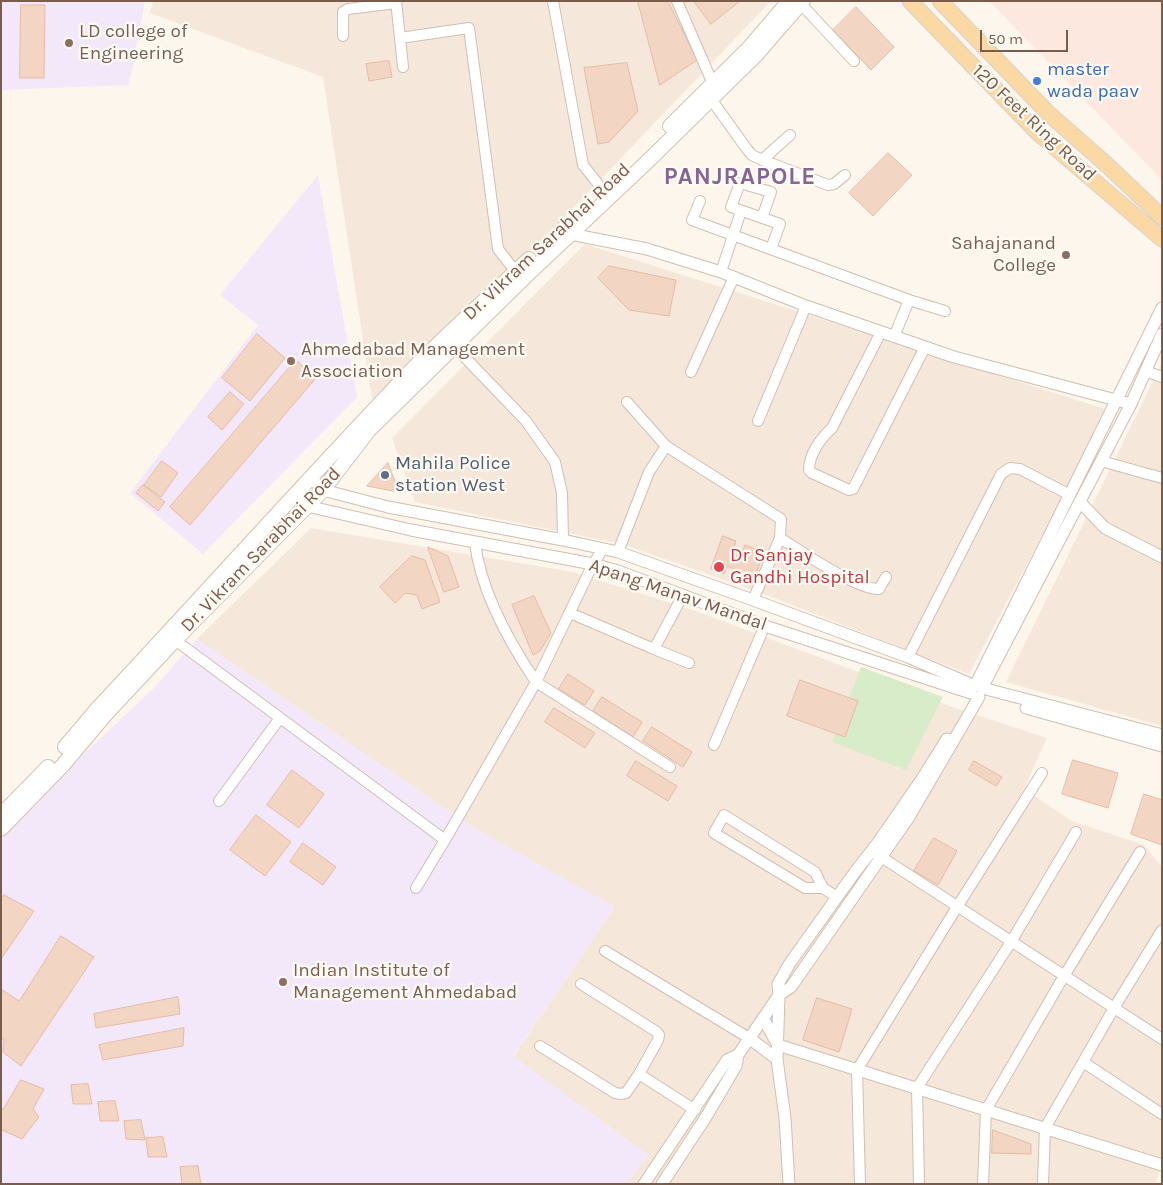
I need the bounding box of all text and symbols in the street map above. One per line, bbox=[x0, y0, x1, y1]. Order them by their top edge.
scale bar bbox=[983, 20, 1070, 52]
place label: LD college of Engineering bbox=[79, 21, 187, 65]
text: 50 m bbox=[988, 30, 1023, 48]
marker: LD college of Engineering bbox=[63, 37, 75, 49]
place label: master wada paav bbox=[1047, 59, 1139, 103]
street label: 120 Feet Ring Road bbox=[967, 60, 1101, 186]
marker: master wada paav bbox=[1031, 75, 1043, 87]
street label: Dr. Vikram Sarabhai Road bbox=[459, 159, 635, 325]
district label: PANJRAPOLE bbox=[662, 163, 818, 191]
place label: Sahajanand College bbox=[951, 233, 1056, 277]
marker: Sahajanand College bbox=[1060, 249, 1072, 261]
place label: Ahmedabad Management Association bbox=[301, 339, 525, 383]
marker: Ahmedabad Management Association bbox=[285, 355, 297, 367]
place label: Mahila Police station West bbox=[395, 453, 510, 497]
street label: Dr. Vikram Sarabhai Road bbox=[176, 463, 346, 637]
marker: Mahila Police station West bbox=[379, 469, 391, 481]
place label: Dr Sanjay Gandhi Hospital bbox=[730, 545, 870, 589]
street label: Apang Manav Mandal bbox=[586, 554, 770, 636]
marker: Dr Sanjay Gandhi Hospital bbox=[712, 560, 726, 574]
place label: Indian Institute of Management Ahmedabad bbox=[293, 960, 517, 1004]
marker: Indian Institute of Management Ahmedabad bbox=[277, 976, 289, 988]

